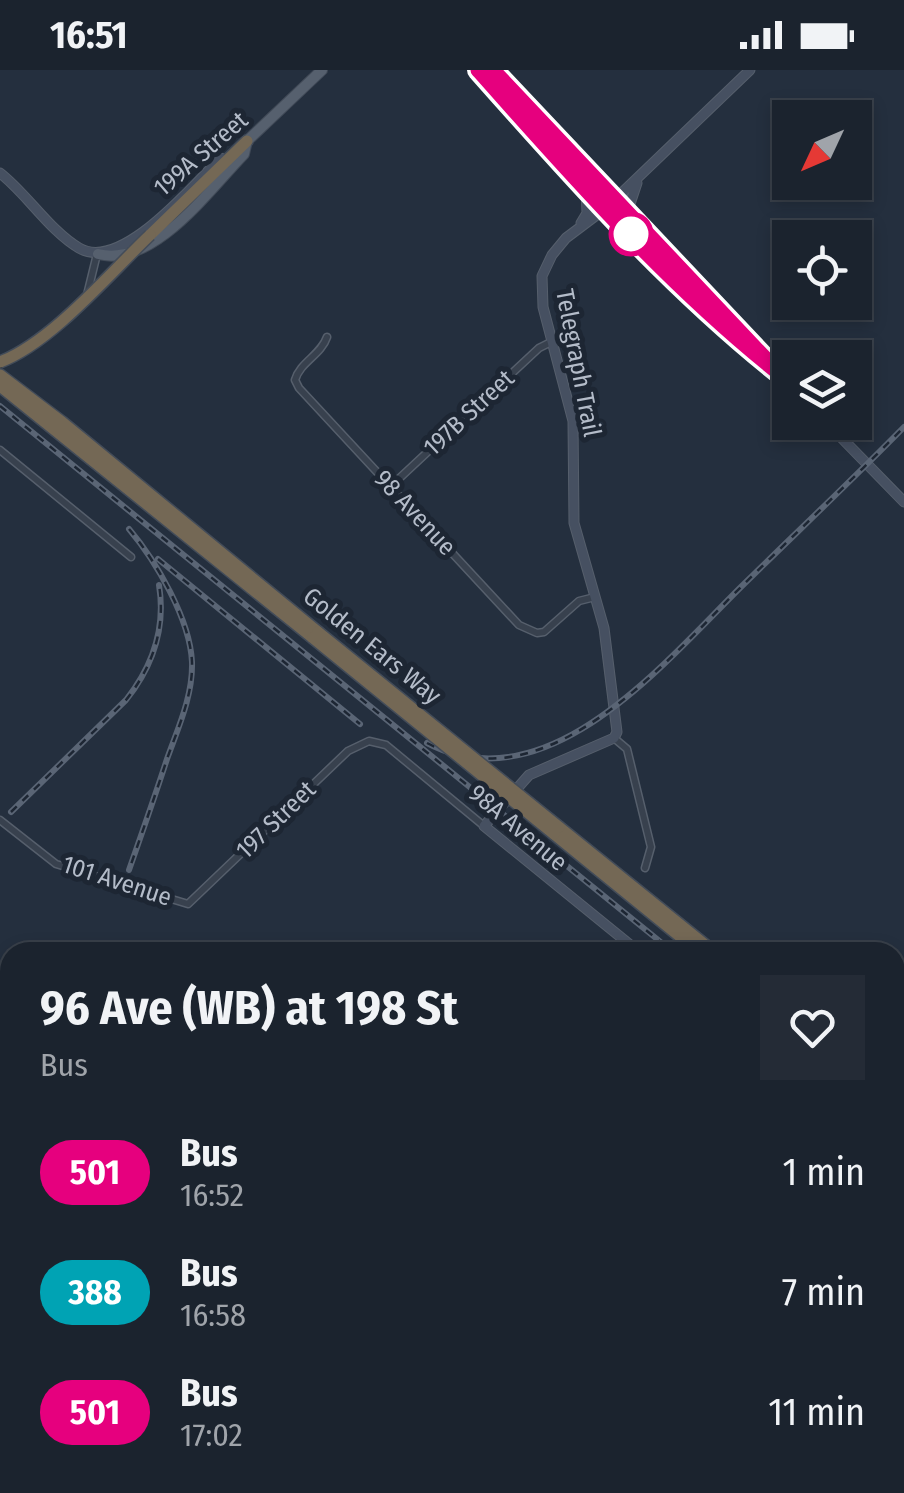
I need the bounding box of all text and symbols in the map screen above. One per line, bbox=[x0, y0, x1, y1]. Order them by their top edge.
text: 16:51 bbox=[50, 12, 128, 58]
north arrow bbox=[772, 100, 872, 200]
map controls bbox=[772, 100, 872, 440]
street label: 199A Street bbox=[148, 105, 255, 203]
unlabelled marker bbox=[610, 213, 652, 255]
button: locate bbox=[772, 220, 872, 320]
street label: Telegraph Trail bbox=[549, 287, 607, 440]
button: layers bbox=[772, 340, 872, 440]
street label: 197B Street bbox=[418, 363, 521, 462]
street label: 98 Avenue bbox=[368, 464, 462, 562]
street label: Golden Ears Way bbox=[297, 581, 447, 711]
street label: 197 Street bbox=[230, 774, 323, 865]
street label: 98A Avenue bbox=[463, 778, 573, 878]
street label: 101 Avenue bbox=[59, 849, 175, 913]
button: heart bbox=[760, 975, 865, 1080]
text: 96 Ave (WB) at 198 St bbox=[40, 979, 458, 1037]
text: Bus bbox=[40, 1046, 88, 1084]
text: Bus bbox=[180, 1130, 238, 1176]
text: 1 min bbox=[782, 1149, 865, 1195]
text: 501 bbox=[70, 1151, 120, 1193]
text: 16:52 bbox=[180, 1176, 244, 1214]
text: Bus bbox=[180, 1250, 238, 1296]
text: 7 min bbox=[782, 1269, 865, 1315]
text: 388 bbox=[68, 1271, 122, 1313]
text: 16:58 bbox=[180, 1296, 246, 1334]
text: Bus bbox=[180, 1370, 238, 1416]
text: 11 min bbox=[768, 1389, 865, 1435]
text: 501 bbox=[70, 1391, 120, 1433]
text: 17:02 bbox=[180, 1416, 243, 1454]

